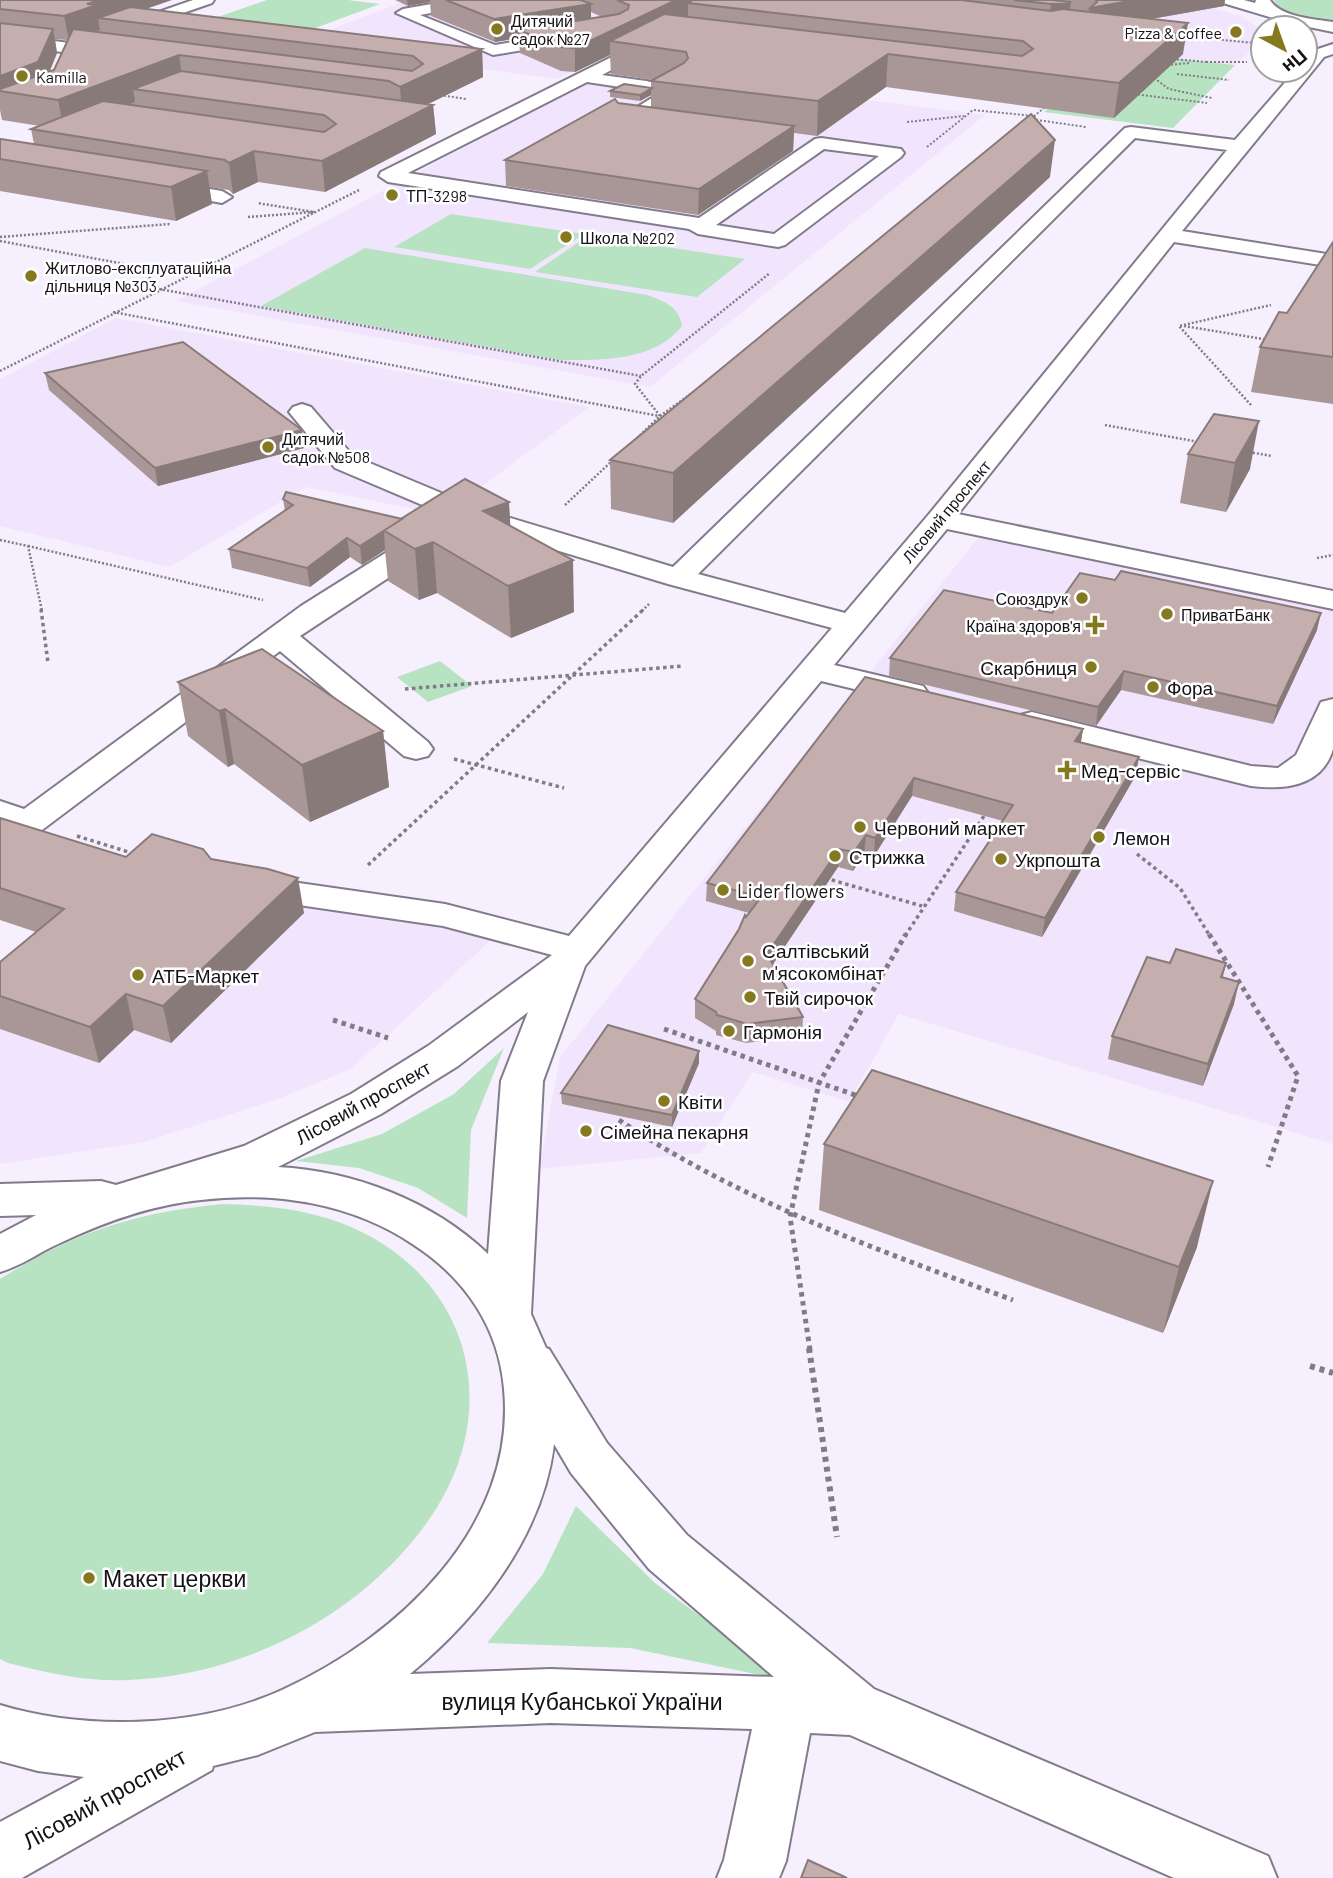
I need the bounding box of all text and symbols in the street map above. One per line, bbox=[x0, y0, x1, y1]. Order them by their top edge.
place label: Дитячий садок №27 bbox=[511, 11, 590, 48]
north arrow bbox=[1249, 14, 1319, 84]
marker: Дитячий садок №27 bbox=[489, 21, 505, 37]
place label: Pizza & coffee bbox=[1125, 23, 1222, 42]
marker: Pizza & coffee bbox=[1228, 24, 1244, 40]
text: Пн bbox=[1278, 45, 1313, 79]
place label: Kamilla bbox=[36, 67, 87, 86]
marker: Kamilla bbox=[14, 68, 30, 84]
place label: ТП-3298 bbox=[406, 186, 467, 205]
marker: ТП-3298 bbox=[384, 187, 400, 203]
place label: Школа №202 bbox=[580, 228, 675, 247]
marker: Школа №202 bbox=[558, 229, 574, 245]
place label: Житлово-експлуатаційна дільниця №303 bbox=[45, 258, 232, 295]
marker: Житлово-експлуатаційна дільниця №303 bbox=[23, 268, 39, 284]
place label: Дитячий садок №508 bbox=[282, 429, 370, 466]
marker: Дитячий садок №508 bbox=[260, 439, 276, 455]
street label: Лісовий проспект bbox=[898, 456, 995, 566]
place label: Союздрук bbox=[996, 589, 1069, 608]
marker: Союздрук bbox=[1074, 590, 1090, 606]
place label: ПриватБанк bbox=[1181, 605, 1271, 624]
marker: ПриватБанк bbox=[1159, 606, 1175, 622]
place label: Країна здоров'я bbox=[966, 616, 1081, 635]
marker: Країна здоров'я bbox=[1087, 617, 1103, 633]
place label: Скарбниця bbox=[980, 656, 1077, 679]
marker: Скарбниця bbox=[1083, 659, 1099, 675]
place label: Фора bbox=[1167, 676, 1214, 699]
marker: Фора bbox=[1145, 679, 1161, 695]
place label: Мед-сервіс bbox=[1081, 759, 1180, 782]
marker: Мед-сервіс bbox=[1059, 762, 1075, 778]
place label: Червоний маркет bbox=[874, 816, 1025, 839]
marker: Червоний маркет bbox=[852, 819, 868, 835]
place label: Лемон bbox=[1113, 826, 1170, 849]
marker: Лемон bbox=[1091, 829, 1107, 845]
place label: Стрижка bbox=[849, 845, 925, 868]
marker: Стрижка bbox=[827, 848, 843, 864]
place label: Укрпошта bbox=[1015, 848, 1101, 871]
marker: Укрпошта bbox=[993, 851, 1009, 867]
place label: Lider flowers bbox=[737, 879, 844, 902]
marker: Lider flowers bbox=[715, 882, 731, 898]
place label: Салтівський м'ясокомбінат bbox=[762, 939, 885, 984]
marker: Салтівський м'ясокомбінат bbox=[740, 953, 756, 969]
place label: АТБ-Маркет bbox=[152, 964, 259, 987]
marker: АТБ-Маркет bbox=[130, 967, 146, 983]
place label: Твій сирочок bbox=[764, 986, 874, 1009]
marker: Твій сирочок bbox=[742, 989, 758, 1005]
place label: Гармонія bbox=[743, 1020, 822, 1043]
marker: Гармонія bbox=[721, 1023, 737, 1039]
street label: Лісовий проспект bbox=[291, 1055, 435, 1149]
place label: Квіти bbox=[678, 1090, 723, 1113]
marker: Квіти bbox=[656, 1093, 672, 1109]
place label: Сімейна пекарня bbox=[600, 1120, 749, 1143]
marker: Сімейна пекарня bbox=[578, 1123, 594, 1139]
place label: Макет церкви bbox=[103, 1564, 246, 1592]
marker: Макет церкви bbox=[81, 1570, 97, 1586]
street label: вулиця Кубанської України bbox=[441, 1687, 723, 1715]
street label: Лісовий проспект bbox=[17, 1741, 191, 1855]

